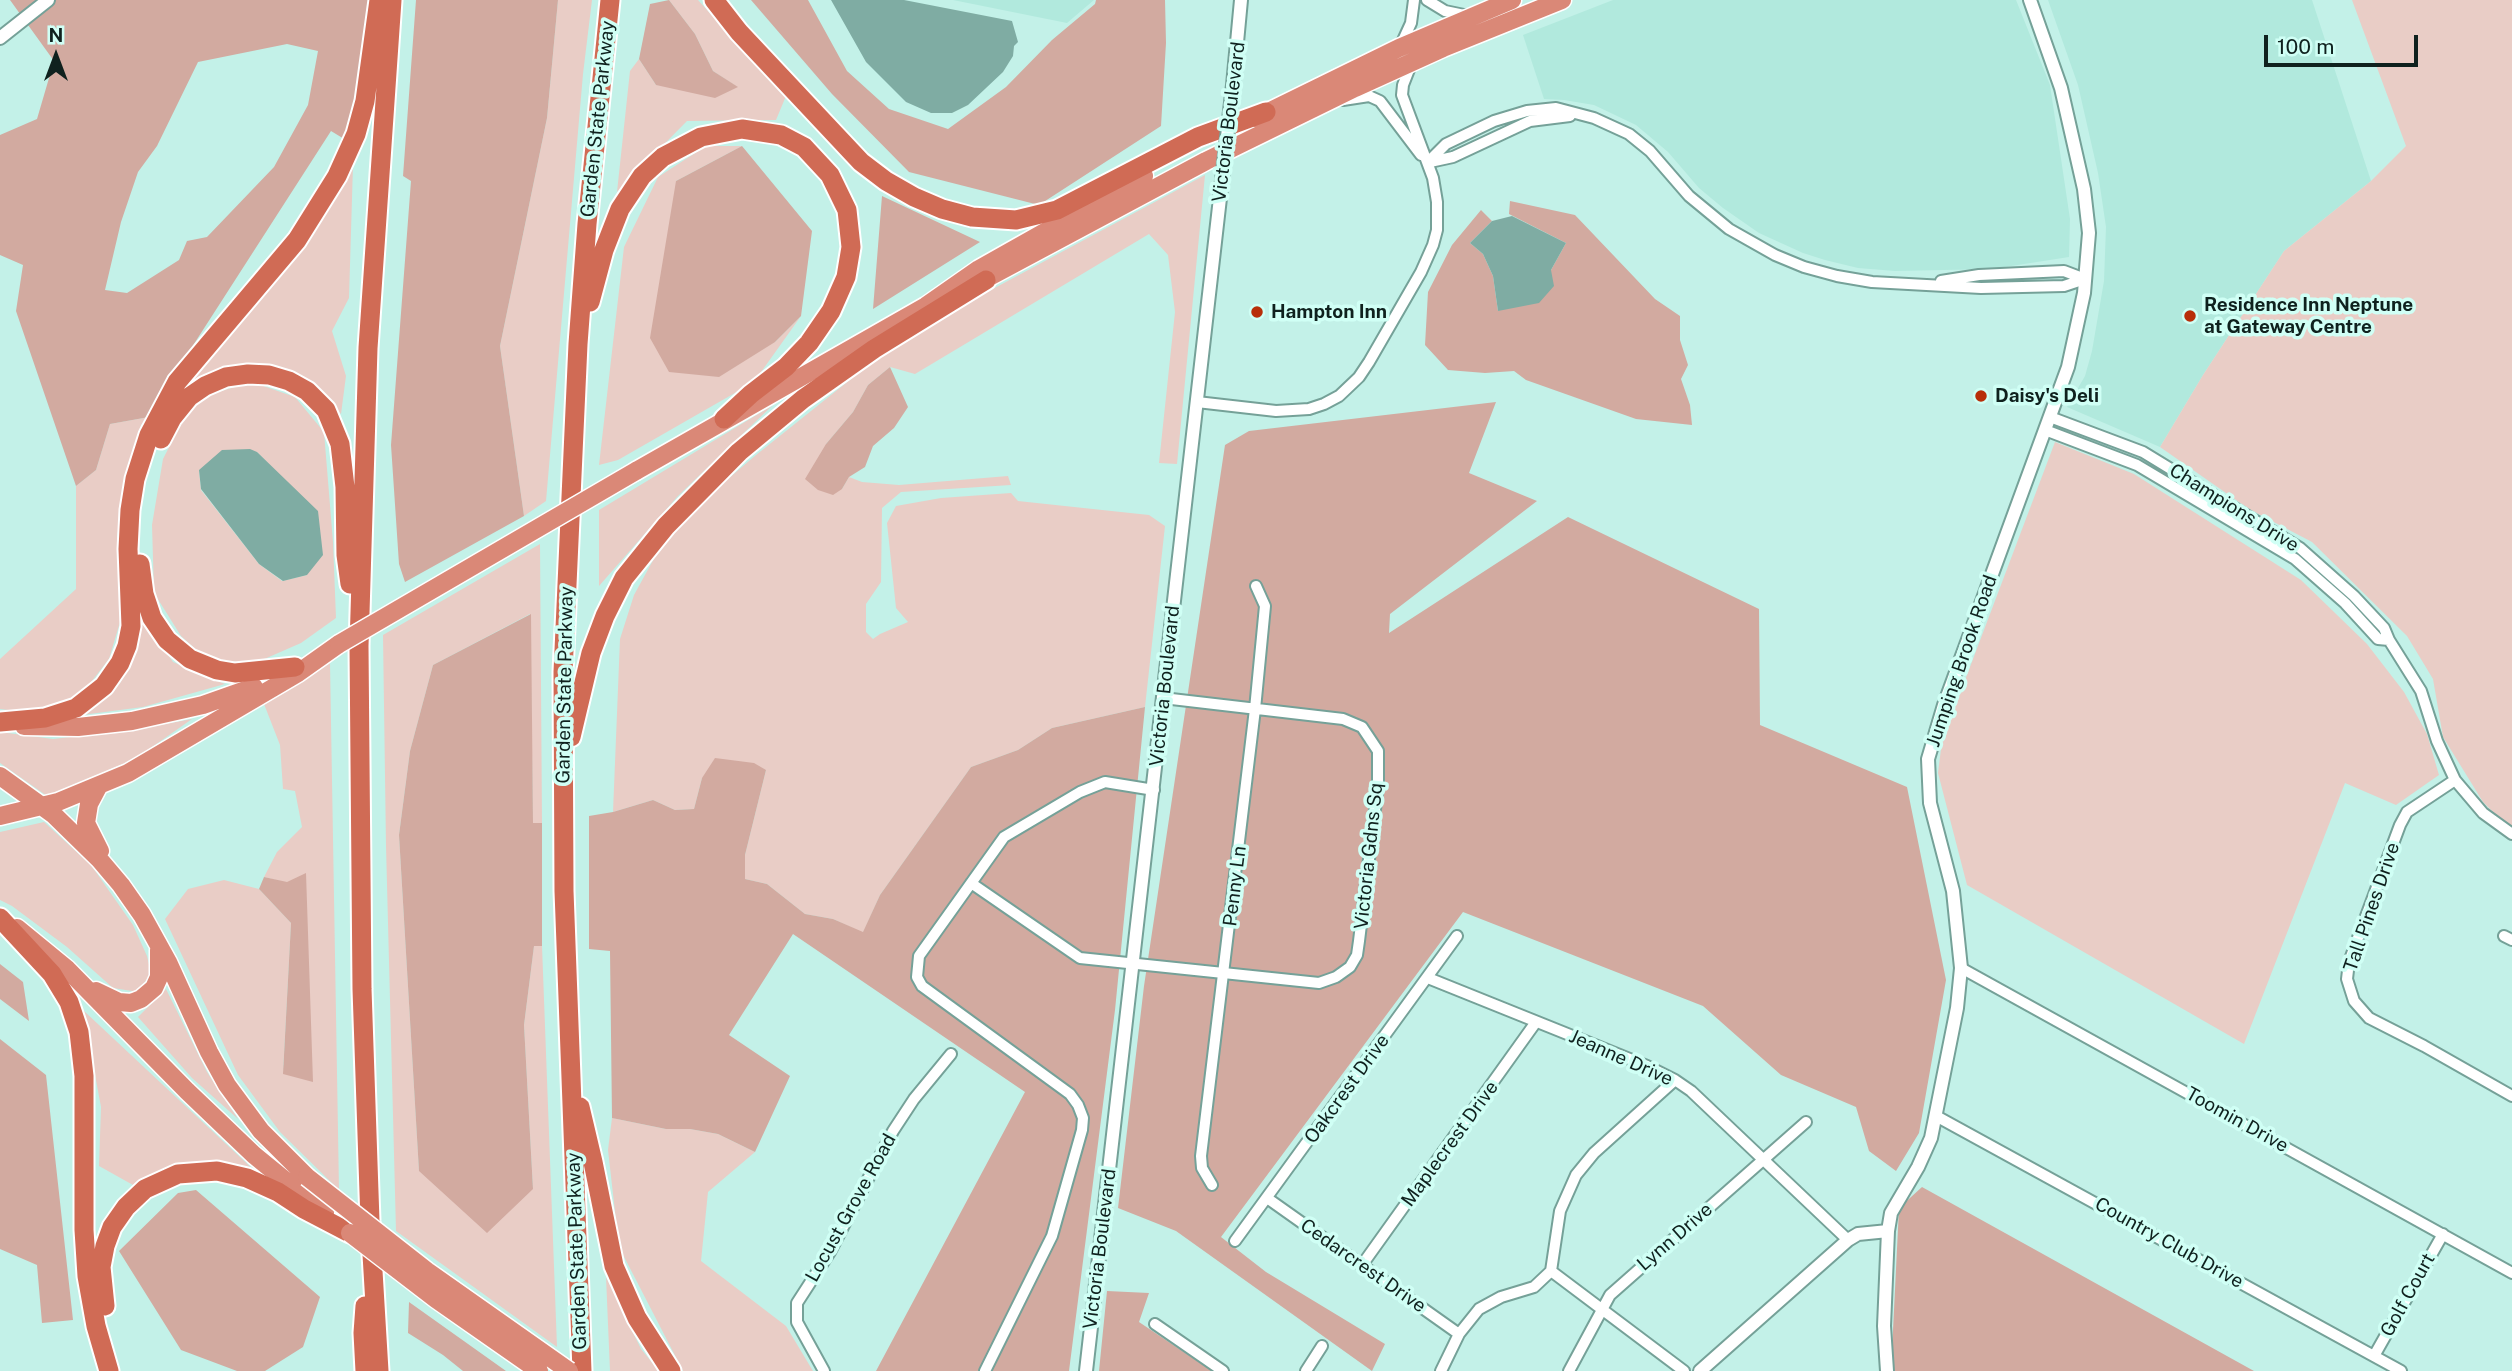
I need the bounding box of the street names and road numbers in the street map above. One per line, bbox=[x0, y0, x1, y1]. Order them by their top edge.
street label: Garden State Parkway bbox=[576, 20, 620, 218]
street label: Victoria Boulevard bbox=[1208, 40, 1250, 204]
street label: Champions Drive bbox=[2165, 459, 2303, 557]
street label: Jumping Brook Road bbox=[1922, 572, 2002, 750]
street label: Garden State Parkway bbox=[552, 586, 578, 784]
street label: Victoria Boulevard bbox=[1145, 605, 1185, 767]
street label: Victoria Gdns Sq bbox=[1350, 782, 1388, 930]
street label: Tall Pines Drive bbox=[2339, 840, 2405, 974]
street label: Penny Ln bbox=[1219, 844, 1251, 928]
street label: Jeanne Drive bbox=[1566, 1025, 1676, 1091]
street label: Oakcrest Drive bbox=[1300, 1030, 1394, 1148]
street label: Maplecrest Drive bbox=[1397, 1077, 1503, 1211]
street label: Toomin Drive bbox=[2182, 1082, 2292, 1158]
street label: Locust Grove Road bbox=[801, 1130, 901, 1286]
street label: Garden State Parkway bbox=[562, 1152, 592, 1350]
street label: Victoria Boulevard bbox=[1079, 1167, 1121, 1331]
street label: Country Club Drive bbox=[2091, 1193, 2247, 1293]
street label: Lynn Drive bbox=[1633, 1198, 1717, 1276]
street label: Cedarcrest Drive bbox=[1296, 1214, 1430, 1318]
street label: Golf Court bbox=[2376, 1249, 2440, 1341]

